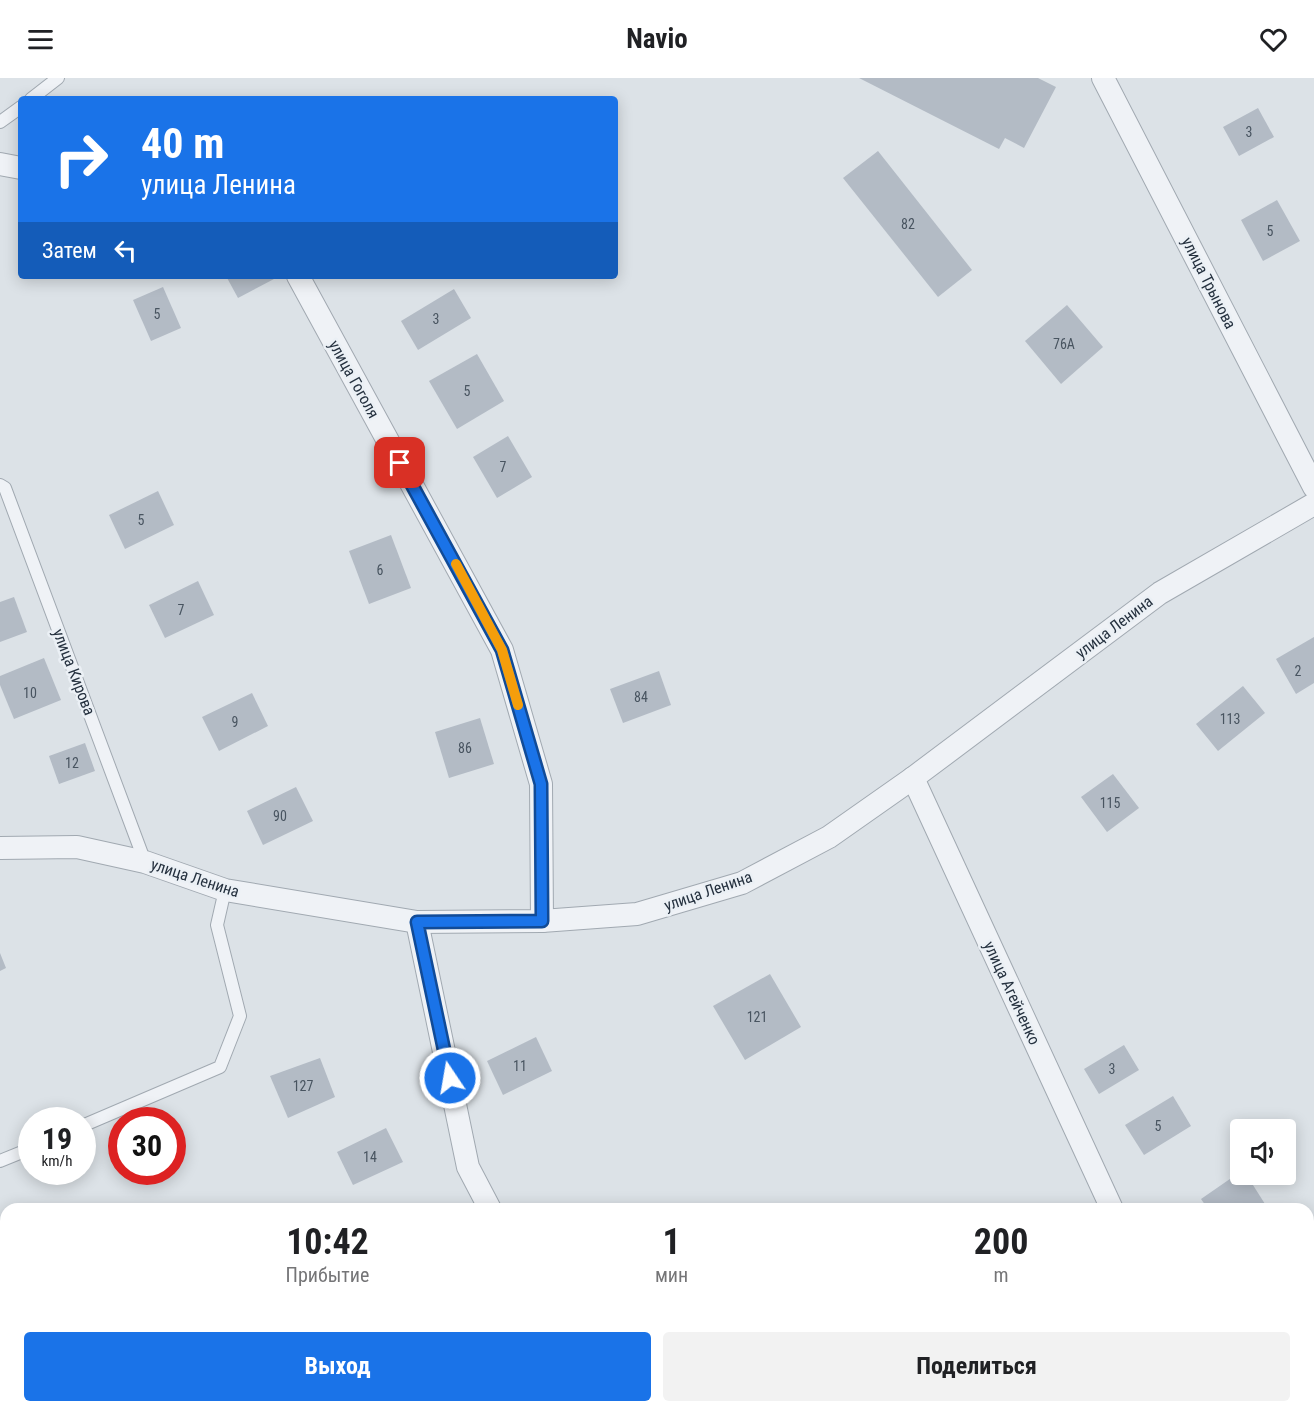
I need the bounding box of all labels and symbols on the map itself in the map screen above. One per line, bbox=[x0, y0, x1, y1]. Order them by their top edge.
house number: 3 bbox=[1246, 124, 1252, 140]
house number: 82 bbox=[901, 216, 915, 232]
house number: 5 bbox=[1267, 223, 1274, 239]
street label: улица Трынова bbox=[1178, 234, 1240, 332]
house number: 5 bbox=[154, 306, 161, 322]
house number: 3 bbox=[433, 311, 439, 327]
house number: 76А bbox=[1053, 336, 1075, 352]
street label: улица Гоголя bbox=[325, 337, 383, 421]
house number: 5 bbox=[464, 383, 471, 399]
pin bbox=[374, 437, 425, 488]
house number: 7 bbox=[500, 459, 507, 475]
house number: 5 bbox=[138, 512, 145, 528]
house number: 6 bbox=[377, 562, 384, 578]
street label: улица Ленина bbox=[1072, 592, 1156, 662]
house number: 7 bbox=[178, 602, 185, 618]
street label: улица Кирова bbox=[49, 626, 99, 718]
house number: 2 bbox=[1295, 663, 1302, 679]
house number: 10 bbox=[23, 685, 37, 701]
house number: 84 bbox=[634, 689, 648, 705]
house number: 113 bbox=[1220, 711, 1240, 727]
house number: 9 bbox=[232, 714, 238, 730]
house number: 86 bbox=[458, 740, 472, 756]
house number: 12 bbox=[65, 755, 79, 771]
house number: 115 bbox=[1100, 795, 1120, 811]
house number: 90 bbox=[273, 808, 287, 824]
street label: улица Ленина bbox=[148, 855, 242, 901]
street label: улица Ленина bbox=[661, 867, 755, 915]
street label: улица Агейченко bbox=[980, 938, 1044, 1048]
house number: 121 bbox=[747, 1009, 767, 1025]
position arrow bbox=[418, 1046, 482, 1110]
house number: 11 bbox=[513, 1058, 527, 1074]
house number: 3 bbox=[1109, 1061, 1115, 1077]
house number: 127 bbox=[293, 1078, 313, 1094]
speed limit sign: 30 bbox=[108, 1107, 186, 1185]
house number: 5 bbox=[1155, 1118, 1162, 1134]
house number: 14 bbox=[363, 1149, 377, 1165]

